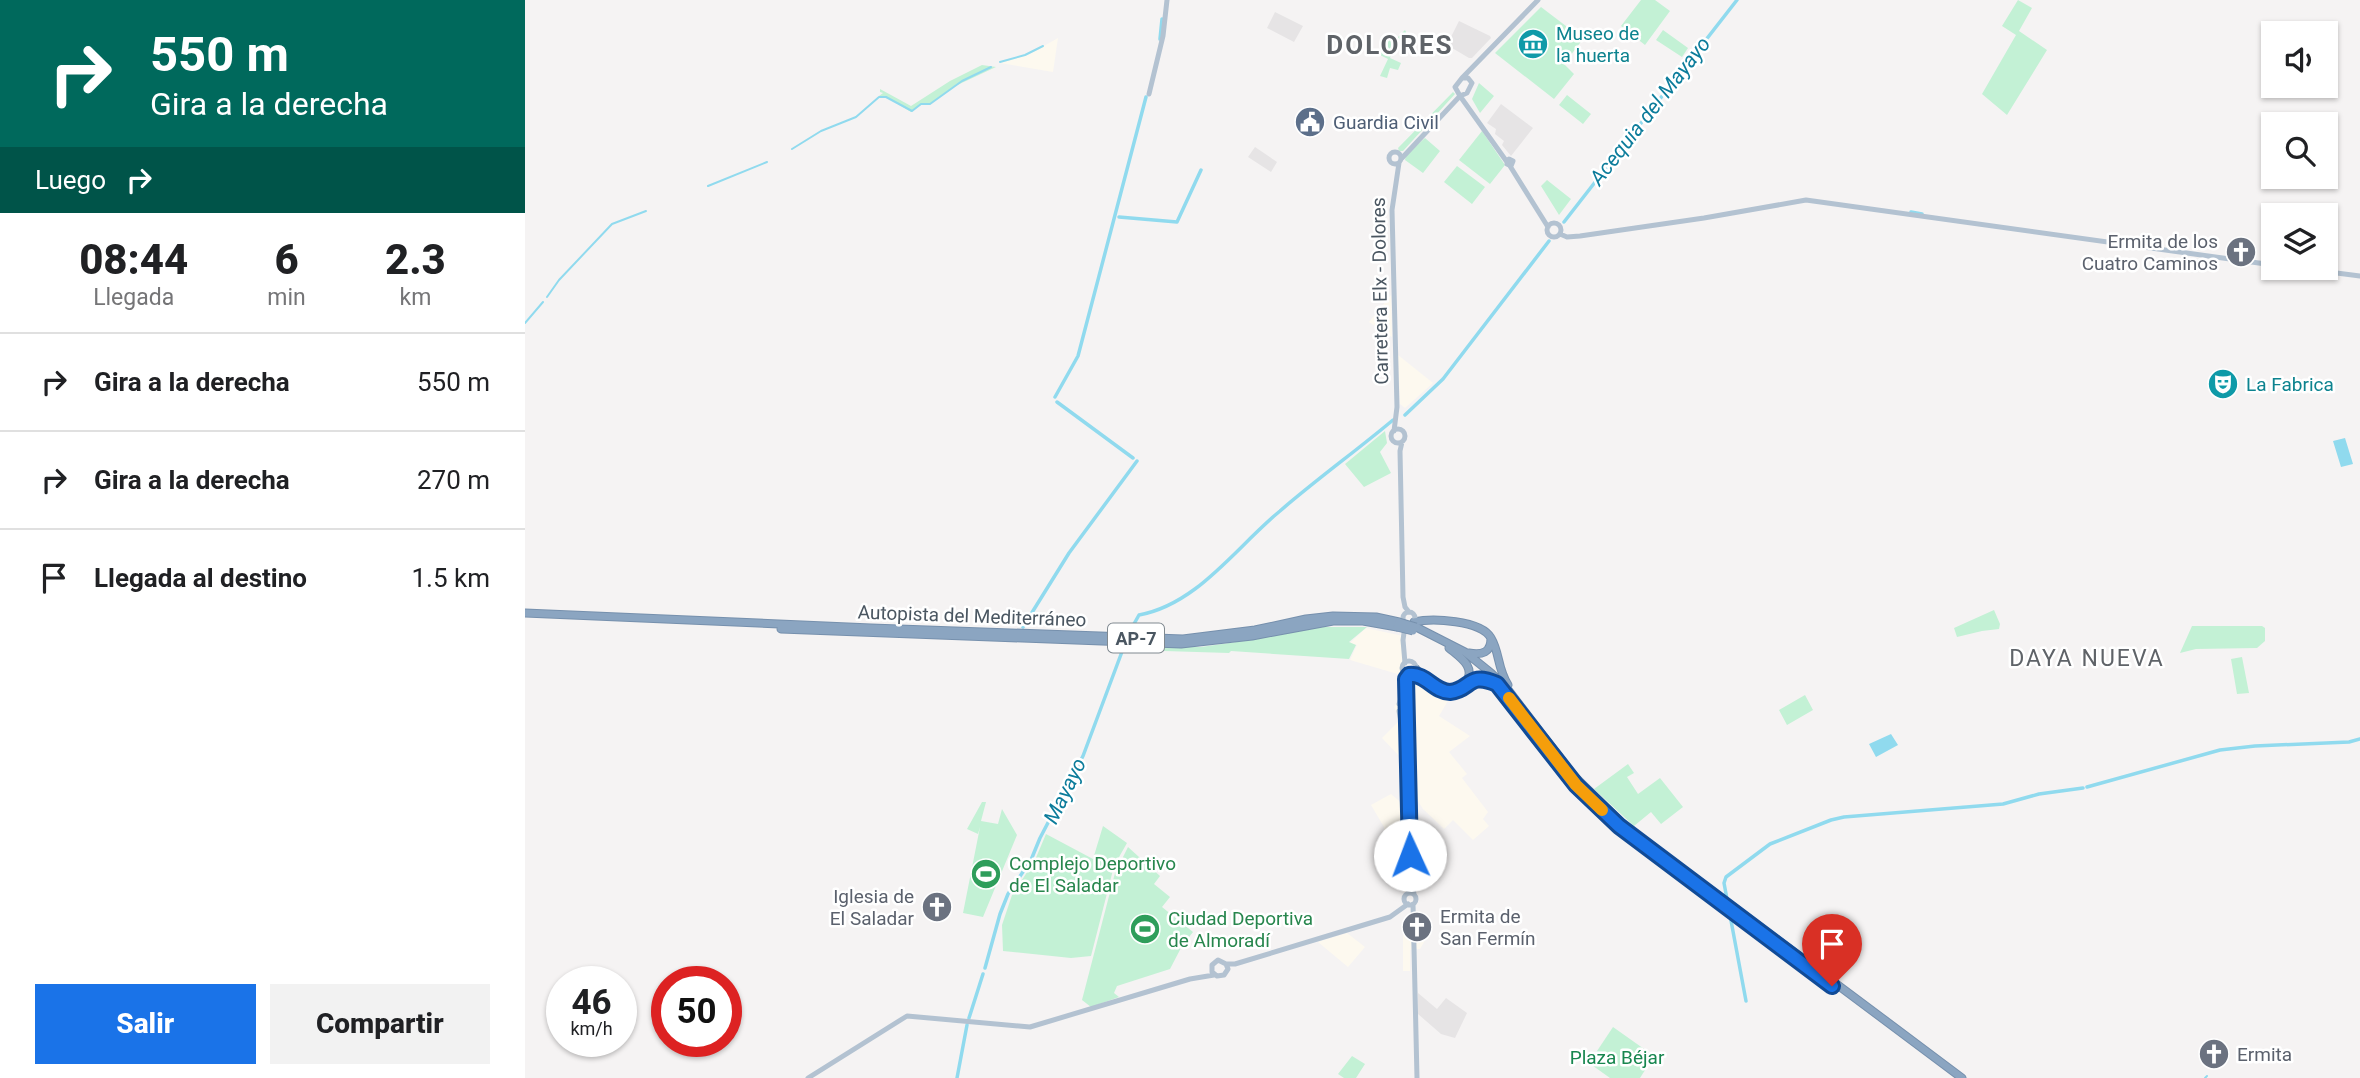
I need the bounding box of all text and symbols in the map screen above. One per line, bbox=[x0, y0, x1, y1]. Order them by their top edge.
map controls bbox=[2261, 21, 2338, 280]
button: sound bbox=[2261, 21, 2338, 98]
place label: Museo de la huerta bbox=[1556, 22, 1639, 67]
text: 550 m bbox=[150, 26, 289, 83]
museum icon: Museo de la huerta bbox=[1516, 27, 1550, 61]
icon: right bbox=[35, 28, 126, 119]
district label: DOLORES bbox=[1326, 30, 1454, 60]
water label: Acequia del Mayayo bbox=[1584, 32, 1715, 191]
text: Gira a la derecha bbox=[150, 85, 388, 123]
public building icon: Guardia Civil bbox=[1293, 105, 1327, 139]
place label: Guardia Civil bbox=[1333, 111, 1439, 134]
button: search bbox=[2261, 112, 2338, 189]
icon: right bbox=[120, 161, 158, 199]
text: Luego bbox=[35, 165, 106, 195]
street label: Carretera Elx - Dolores bbox=[1367, 197, 1393, 385]
button: layers bbox=[2261, 203, 2338, 280]
place label: Ermita de los Cuatro Caminos bbox=[2082, 230, 2218, 275]
text: 08:44 bbox=[79, 235, 188, 284]
text: 6 bbox=[274, 235, 299, 284]
text: 2.3 bbox=[385, 235, 446, 284]
church icon: Ermita de los Cuatro Caminos bbox=[2224, 235, 2258, 269]
text: Llegada bbox=[93, 284, 174, 311]
text: min bbox=[267, 284, 306, 311]
text: km bbox=[399, 284, 431, 311]
icon: right bbox=[35, 363, 73, 401]
text: Gira a la derecha bbox=[94, 367, 290, 397]
text: 550 m bbox=[417, 367, 490, 397]
theatre icon: La Fabrica bbox=[2206, 367, 2240, 401]
place label: La Fabrica bbox=[2246, 373, 2334, 396]
icon: right bbox=[35, 461, 73, 499]
text: Gira a la derecha bbox=[94, 465, 290, 495]
text: 270 m bbox=[417, 465, 490, 495]
icon: arrive bbox=[35, 559, 73, 597]
text: Llegada al destino bbox=[94, 563, 307, 593]
text: 1.5 km bbox=[411, 563, 490, 593]
street label: Autopista del Mediterráneo bbox=[857, 601, 1087, 631]
road number: AP-7 bbox=[1108, 624, 1164, 652]
district label: DAYA NUEVA bbox=[2009, 645, 2165, 672]
water label: Mayayo bbox=[1039, 754, 1091, 828]
position arrow bbox=[1373, 818, 1447, 892]
place label: Complejo Deportivo de El Saladar bbox=[1009, 852, 1176, 897]
sports icon: Complejo Deportivo de El Saladar bbox=[969, 857, 1003, 891]
place label: Iglesia de El Saladar bbox=[830, 885, 915, 930]
church icon: Iglesia de El Saladar bbox=[920, 890, 954, 924]
place label: Ermita de San Fermín bbox=[1440, 905, 1536, 950]
place label: Ciudad Deportiva de Almoradí bbox=[1168, 907, 1313, 952]
church icon: Ermita de San Fermín bbox=[1400, 910, 1434, 944]
sports icon: Ciudad Deportiva de Almoradí bbox=[1128, 912, 1162, 946]
pin bbox=[1802, 914, 1862, 986]
icon: arrive bbox=[1813, 925, 1851, 963]
speed limit sign: 50 bbox=[651, 966, 742, 1057]
text: 46 bbox=[571, 982, 612, 1023]
button: Salir bbox=[35, 984, 256, 1064]
button: Compartir bbox=[270, 984, 490, 1064]
text: km/h bbox=[570, 1018, 613, 1039]
church icon: Ermita bbox=[2197, 1037, 2231, 1071]
place label: Ermita bbox=[2237, 1043, 2292, 1066]
park label: Plaza Béjar bbox=[1570, 1046, 1665, 1069]

